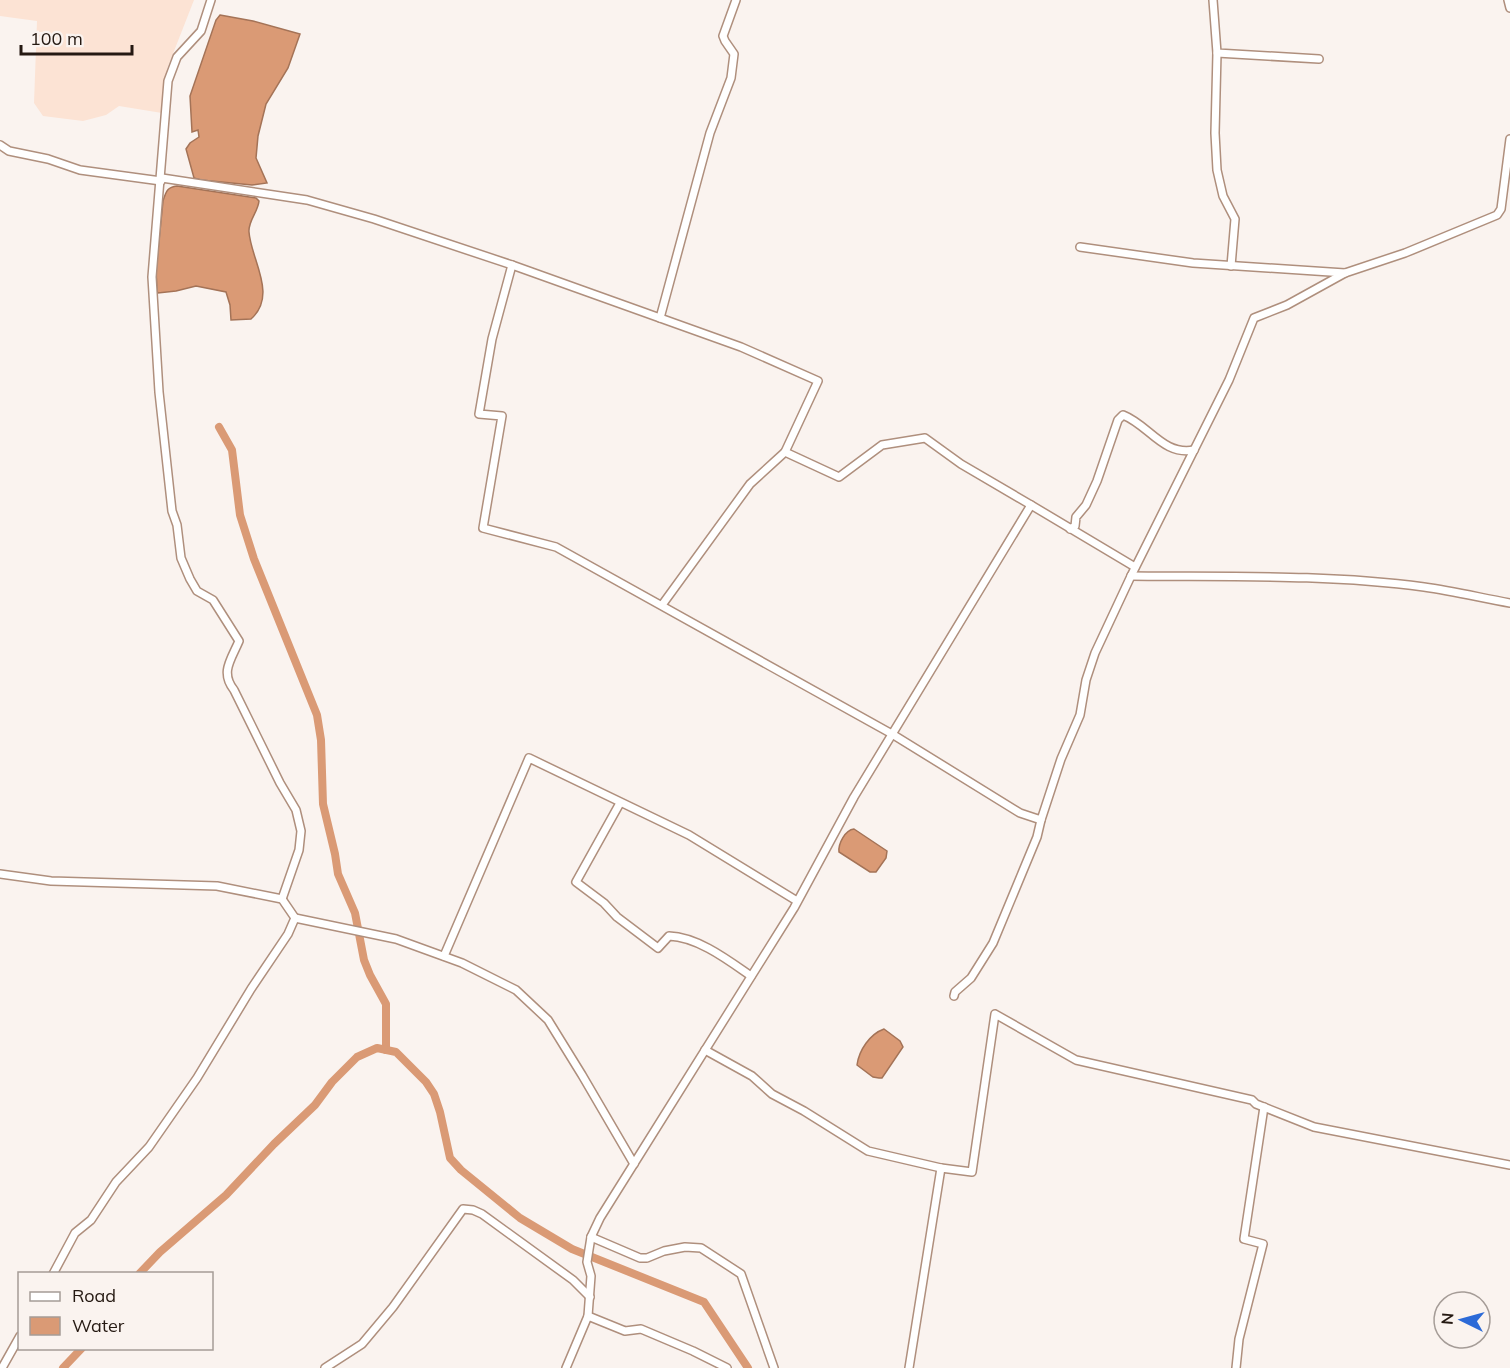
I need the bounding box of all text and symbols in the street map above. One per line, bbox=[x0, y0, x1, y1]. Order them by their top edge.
scale bar bbox=[21, 18, 132, 56]
text: 100 m bbox=[30, 27, 83, 50]
legend bbox=[18, 1272, 213, 1350]
text: Road bbox=[72, 1284, 116, 1307]
north arrow bbox=[1432, 1290, 1492, 1350]
text: N bbox=[1437, 1312, 1458, 1326]
text: Water bbox=[72, 1314, 125, 1337]

